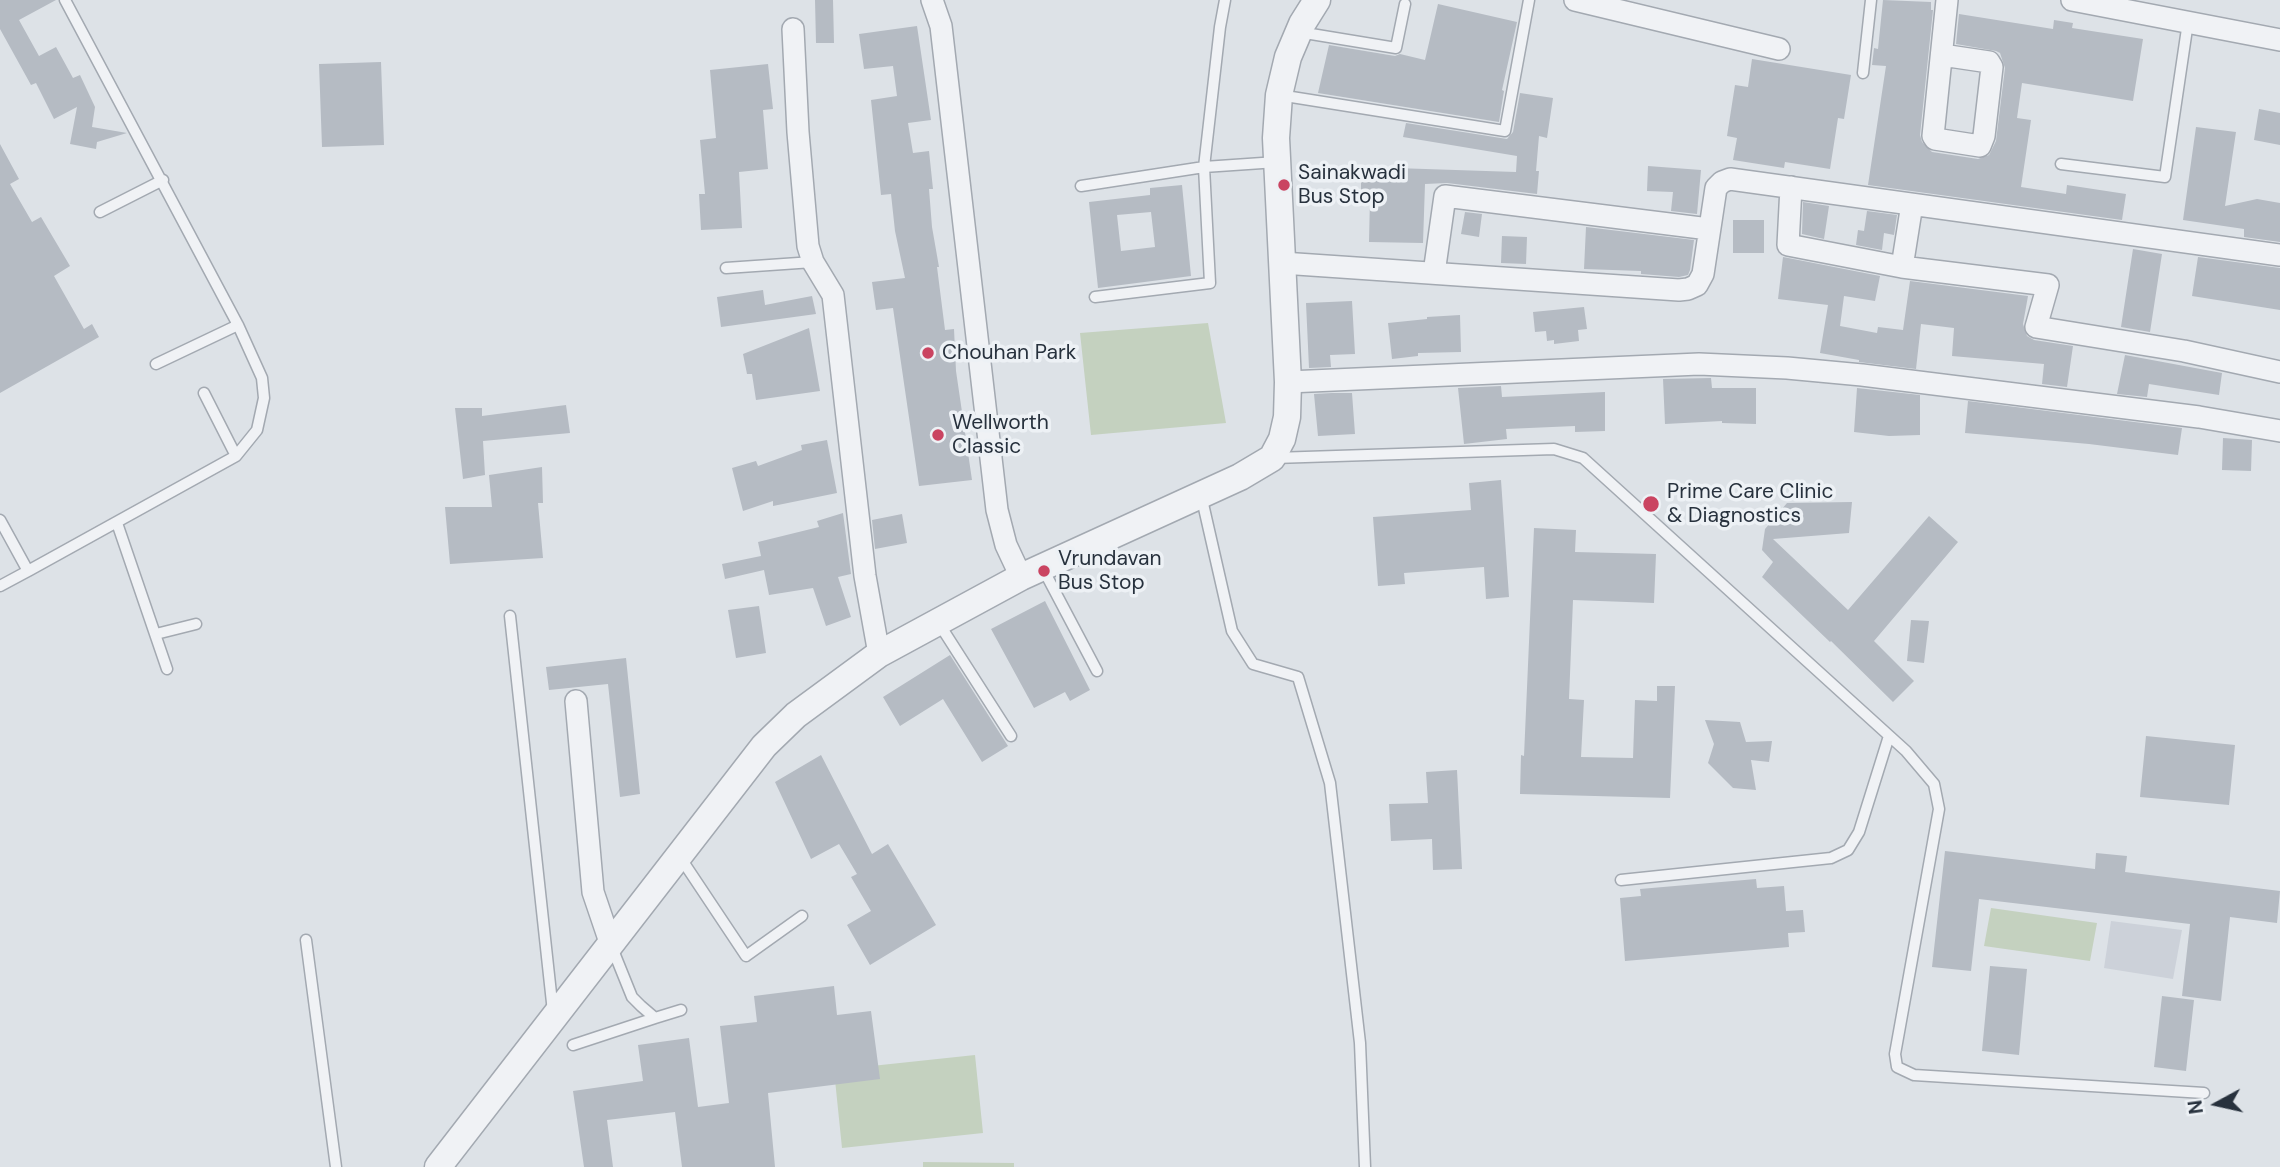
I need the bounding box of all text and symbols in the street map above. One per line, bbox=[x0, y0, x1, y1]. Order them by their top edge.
place label: Sainakwadi Bus Stop bbox=[1298, 160, 1406, 210]
marker: Sainakwadi Bus Stop bbox=[1276, 177, 1292, 193]
place label: Chouhan Park bbox=[942, 340, 1076, 366]
marker: Chouhan Park bbox=[920, 345, 936, 361]
place label: Wellworth Classic bbox=[952, 410, 1049, 460]
marker: Wellworth Classic bbox=[930, 427, 946, 443]
place label: Prime Care Clinic & Diagnostics bbox=[1667, 479, 1833, 529]
marker: Prime Care Clinic & Diagnostics bbox=[1641, 494, 1661, 514]
place label: Vrundavan Bus Stop bbox=[1058, 546, 1162, 596]
marker: Vrundavan Bus Stop bbox=[1036, 563, 1052, 579]
north arrow bbox=[2182, 1069, 2252, 1139]
text: N bbox=[2182, 1098, 2209, 1116]

